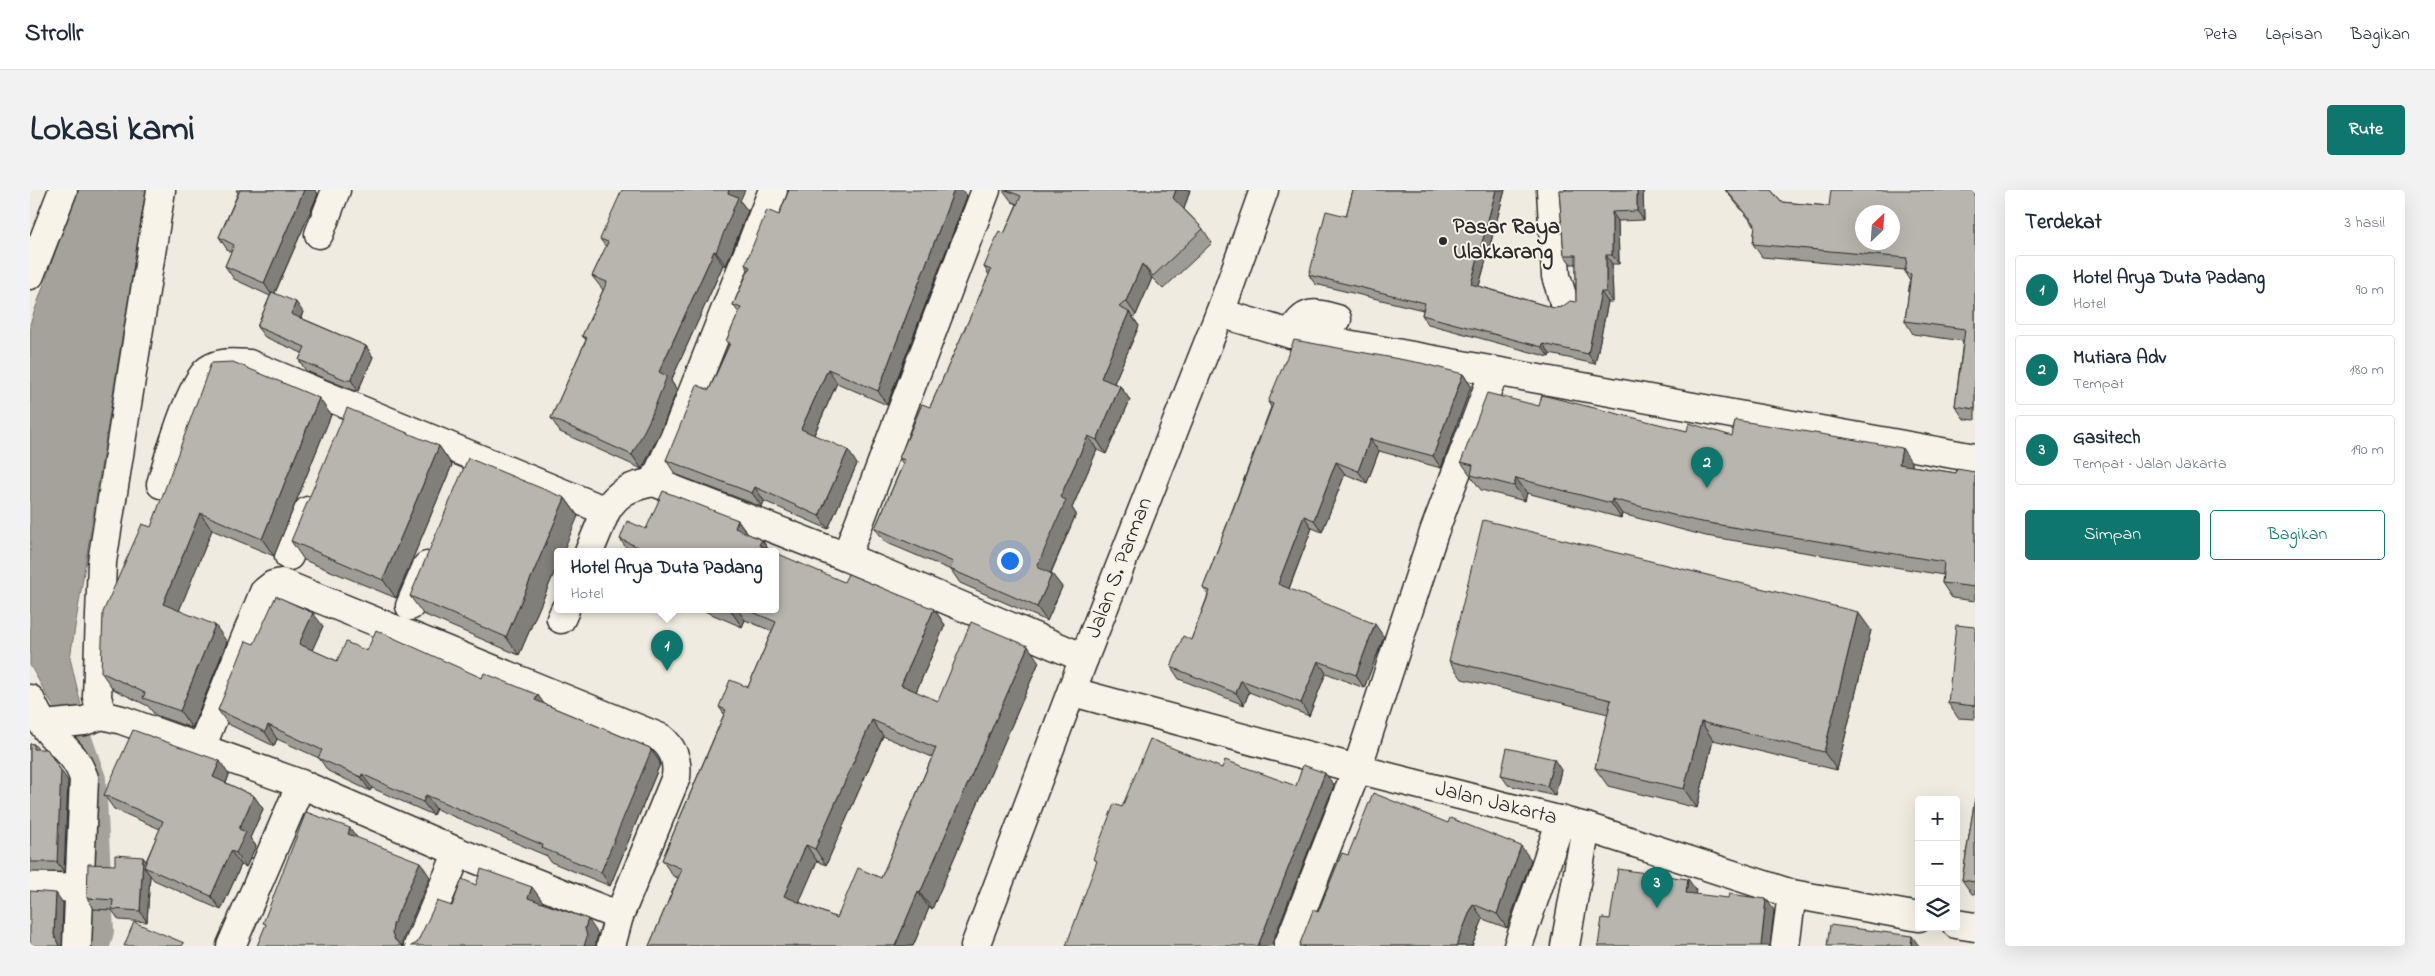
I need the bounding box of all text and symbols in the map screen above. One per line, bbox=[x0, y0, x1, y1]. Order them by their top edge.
text: Strollr bbox=[25, 17, 83, 52]
text: Peta bbox=[2204, 22, 2237, 48]
text: Lapisan bbox=[2265, 22, 2322, 48]
text: Bagikan bbox=[2350, 22, 2410, 48]
text: Lokasi kami bbox=[30, 105, 195, 156]
button: Rute bbox=[2327, 105, 2405, 155]
north arrow bbox=[1855, 205, 1900, 250]
text: Terdekat bbox=[2025, 208, 2102, 238]
text: 3 hasil bbox=[2344, 211, 2385, 235]
place label: Pasar Raya Ulakkarang bbox=[1453, 212, 1560, 270]
marker: Pasar Raya Ulakkarang bbox=[1437, 235, 1449, 247]
text: Hotel Arya Duta Padang bbox=[2073, 265, 2265, 292]
text: 1 bbox=[2039, 278, 2045, 302]
text: 90 m bbox=[2356, 278, 2384, 302]
text: Hotel bbox=[2073, 292, 2106, 316]
text: Mutiara Adv bbox=[2073, 345, 2166, 372]
text: 2 bbox=[2038, 358, 2046, 382]
text: 180 m bbox=[2350, 358, 2384, 382]
text: Tempat bbox=[2073, 372, 2124, 396]
text: Gasitech bbox=[2073, 425, 2141, 452]
text: 3 bbox=[2039, 438, 2045, 462]
text: 190 m bbox=[2351, 438, 2384, 462]
pin: 2 bbox=[1691, 447, 1723, 488]
text: Tempat · Jalan Jakarta bbox=[2073, 452, 2227, 476]
street label: Jalan S. Parman bbox=[1078, 493, 1162, 643]
button: Simpan bbox=[2025, 510, 2200, 560]
button: Bagikan bbox=[2210, 510, 2385, 560]
popup bbox=[554, 548, 779, 613]
your location bbox=[997, 548, 1023, 574]
text: Hotel Arya Duta Padang bbox=[570, 555, 763, 582]
text: Hotel bbox=[570, 582, 603, 606]
pin: 1 bbox=[651, 630, 683, 671]
street label: Jalan Jakarta bbox=[1432, 773, 1560, 835]
map controls bbox=[1915, 796, 1960, 931]
button: + bbox=[1915, 796, 1960, 841]
button: − bbox=[1915, 841, 1960, 886]
pin: 3 bbox=[1641, 867, 1673, 908]
button: layers bbox=[1915, 886, 1960, 931]

